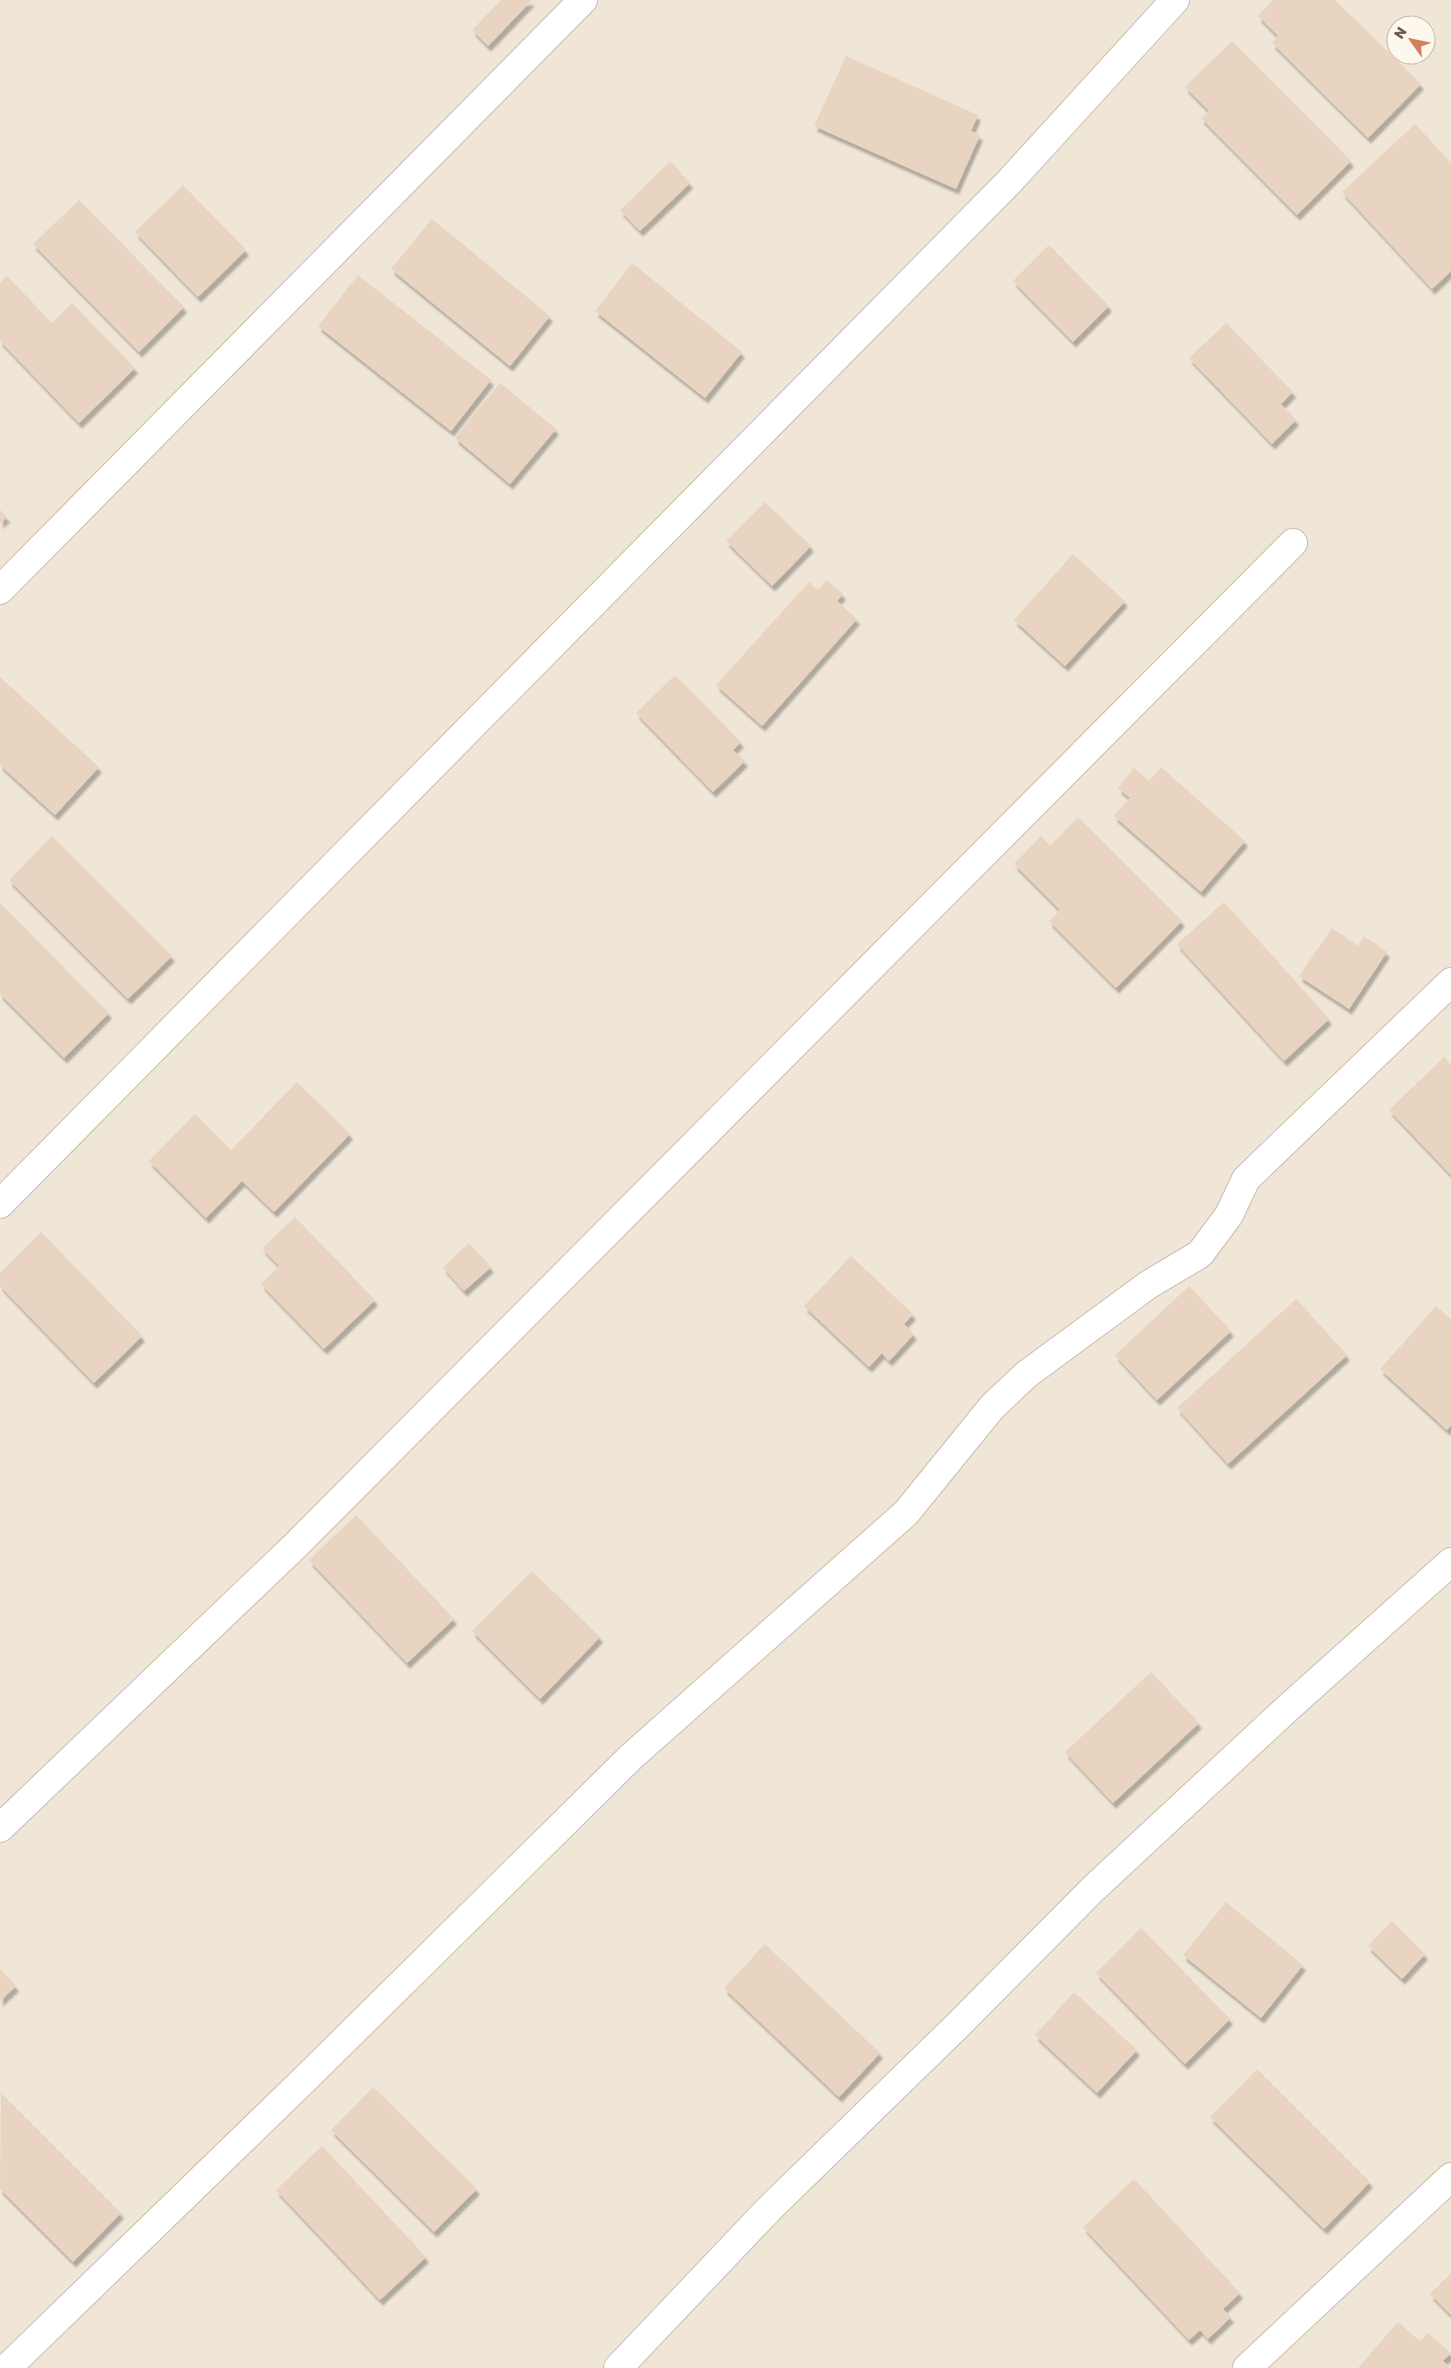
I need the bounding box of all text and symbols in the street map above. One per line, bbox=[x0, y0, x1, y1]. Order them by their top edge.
north arrow bbox=[1386, 15, 1436, 65]
text: N bbox=[1390, 24, 1410, 42]

